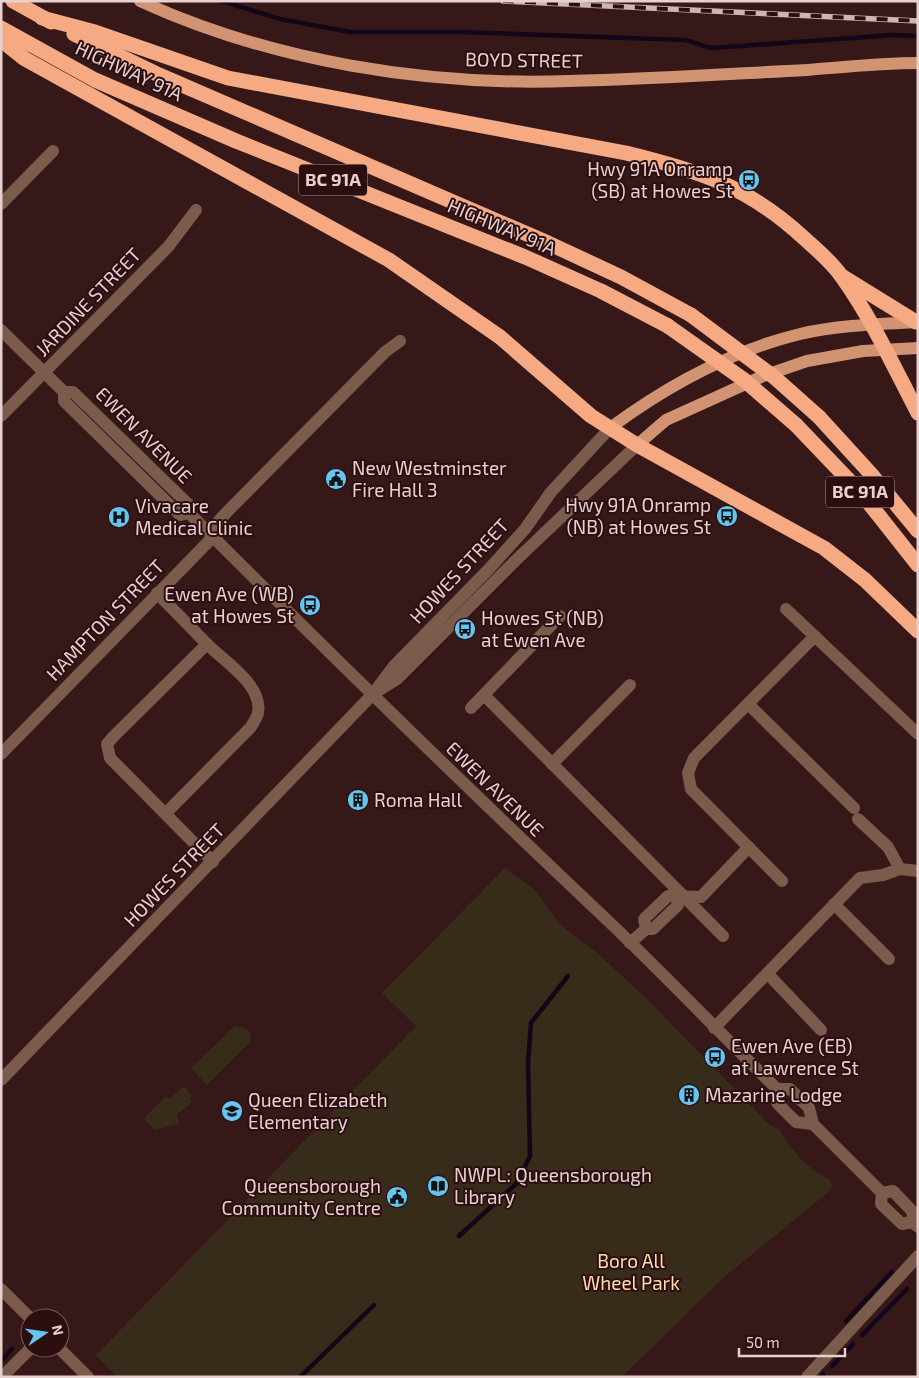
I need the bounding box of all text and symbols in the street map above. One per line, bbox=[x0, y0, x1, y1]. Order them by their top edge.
street label: HIGHWAY 91A bbox=[72, 36, 187, 105]
street label: BOYD STREET bbox=[465, 47, 583, 72]
place label: Hwy 91A Onramp (SB) at Howes St bbox=[587, 157, 733, 202]
road number: BC 91A bbox=[299, 164, 367, 196]
bus stop icon: Hwy 91A Onramp (SB) at Howes St bbox=[737, 168, 761, 192]
street label: HIGHWAY 91A bbox=[445, 193, 560, 260]
street label: JARDINE STREET bbox=[30, 243, 145, 361]
street label: EWEN AVENUE bbox=[91, 382, 197, 488]
place label: New Westminster Fire Hall 3 bbox=[352, 456, 507, 501]
public building icon: New Westminster Fire Hall 3 bbox=[324, 467, 348, 491]
road number: BC 91A bbox=[826, 477, 894, 508]
place label: Hwy 91A Onramp (NB) at Howes St bbox=[565, 493, 711, 538]
place label: Vivacare Medical Clinic bbox=[135, 494, 253, 539]
bus stop icon: Hwy 91A Onramp (NB) at Howes St bbox=[715, 504, 739, 528]
hospital icon: Vivacare Medical Clinic bbox=[107, 505, 131, 529]
street label: HOWES STREET bbox=[404, 514, 513, 628]
street label: HAMPTON STREET bbox=[41, 554, 168, 685]
place label: Ewen Ave (WB) at Howes St bbox=[164, 582, 294, 627]
bus stop icon: Ewen Ave (WB) at Howes St bbox=[298, 593, 322, 617]
place label: Howes St (NB) at Ewen Ave bbox=[481, 606, 604, 651]
bus stop icon: Howes St (NB) at Ewen Ave bbox=[453, 617, 477, 641]
street label: EWEN AVENUE bbox=[442, 736, 549, 841]
building icon: Roma Hall bbox=[346, 788, 370, 812]
place label: Roma Hall bbox=[374, 788, 463, 811]
street label: HOWES STREET bbox=[119, 818, 229, 931]
place label: Ewen Ave (EB) at Lawrence St bbox=[731, 1034, 859, 1079]
bus stop icon: Ewen Ave (EB) at Lawrence St bbox=[703, 1045, 727, 1069]
building icon: Mazarine Lodge bbox=[677, 1083, 701, 1107]
place label: Mazarine Lodge bbox=[705, 1083, 842, 1106]
place label: Queen Elizabeth Elementary bbox=[248, 1088, 388, 1133]
school or university icon: Queen Elizabeth Elementary bbox=[220, 1099, 244, 1123]
place label: NWPL: Queensborough Library bbox=[454, 1163, 652, 1208]
place label: Queensborough Community Centre bbox=[222, 1174, 381, 1219]
library icon: NWPL: Queensborough Library bbox=[426, 1174, 450, 1198]
public building icon: Queensborough Community Centre bbox=[385, 1185, 409, 1209]
park label: Boro All Wheel Park bbox=[582, 1249, 680, 1294]
north arrow bbox=[20, 1308, 70, 1358]
text: N bbox=[49, 1323, 68, 1337]
scale bar bbox=[739, 1326, 845, 1358]
text: 50 m bbox=[746, 1333, 780, 1351]

